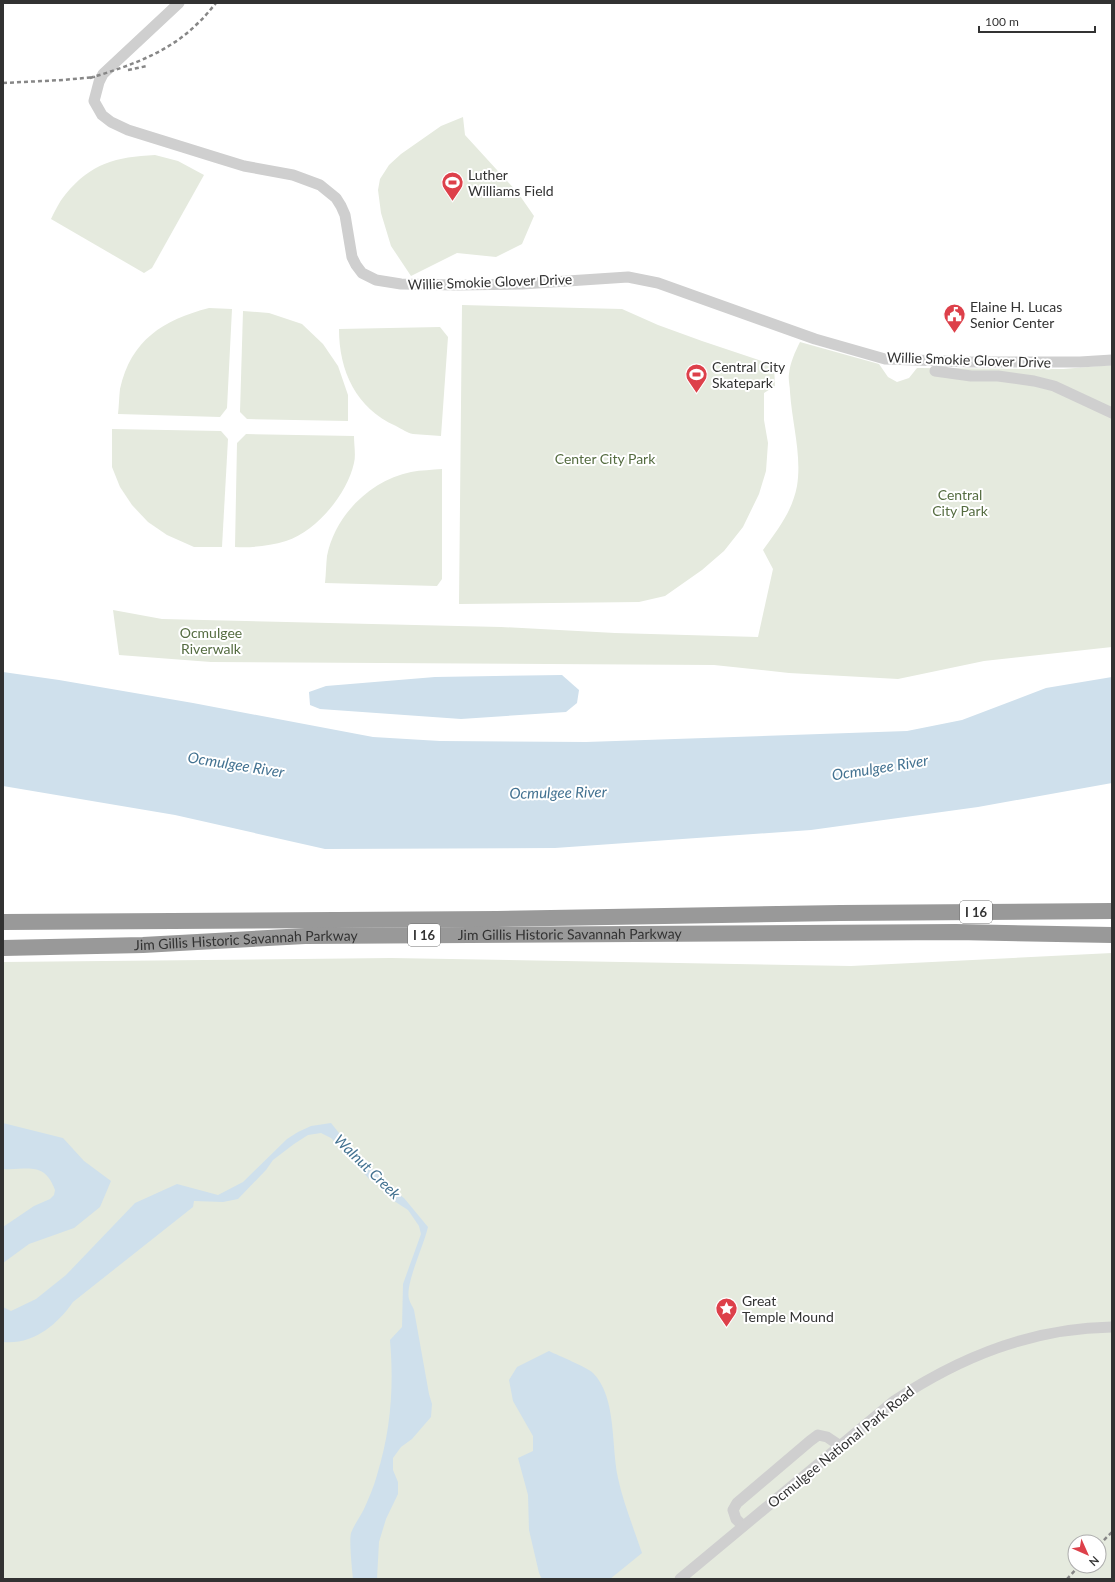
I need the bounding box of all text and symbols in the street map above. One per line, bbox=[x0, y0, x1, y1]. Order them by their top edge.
scale bar bbox=[979, 8, 1095, 34]
text: 100 m bbox=[985, 14, 1019, 29]
place label: Luther Williams Field bbox=[468, 166, 554, 199]
sports icon: Luther Williams Field bbox=[439, 170, 465, 203]
street label: Willie Smokie Glover Drive bbox=[407, 270, 572, 293]
place label: Elaine H. Lucas Senior Center bbox=[970, 298, 1062, 331]
public building icon: Elaine H. Lucas Senior Center bbox=[942, 302, 968, 335]
street label: Willie Smokie Glover Drive bbox=[887, 348, 1052, 371]
place label: Central City Skatepark bbox=[712, 358, 786, 391]
sports icon: Central City Skatepark bbox=[684, 362, 710, 395]
park label: Center City Park bbox=[555, 450, 656, 467]
park label: Central City Park bbox=[932, 486, 989, 519]
park label: Ocmulgee Riverwalk bbox=[180, 624, 242, 657]
water label: Ocmulgee River bbox=[187, 748, 287, 781]
water label: Ocmulgee River bbox=[830, 750, 930, 784]
water label: Ocmulgee River bbox=[509, 782, 608, 802]
road number: I 16 bbox=[960, 901, 992, 923]
road number: I 16 bbox=[408, 924, 440, 946]
street label: Jim Gillis Historic Savannah Parkway bbox=[458, 925, 682, 943]
street label: Jim Gillis Historic Savannah Parkway bbox=[134, 927, 359, 953]
water label: Walnut Creek bbox=[331, 1130, 405, 1203]
place label: Great Temple Mound bbox=[742, 1292, 834, 1325]
place icon: Great Temple Mound bbox=[714, 1296, 740, 1329]
street label: Ocmulgee National Park Road bbox=[764, 1382, 917, 1511]
north arrow bbox=[1067, 1534, 1107, 1574]
text: N bbox=[1087, 1554, 1102, 1569]

